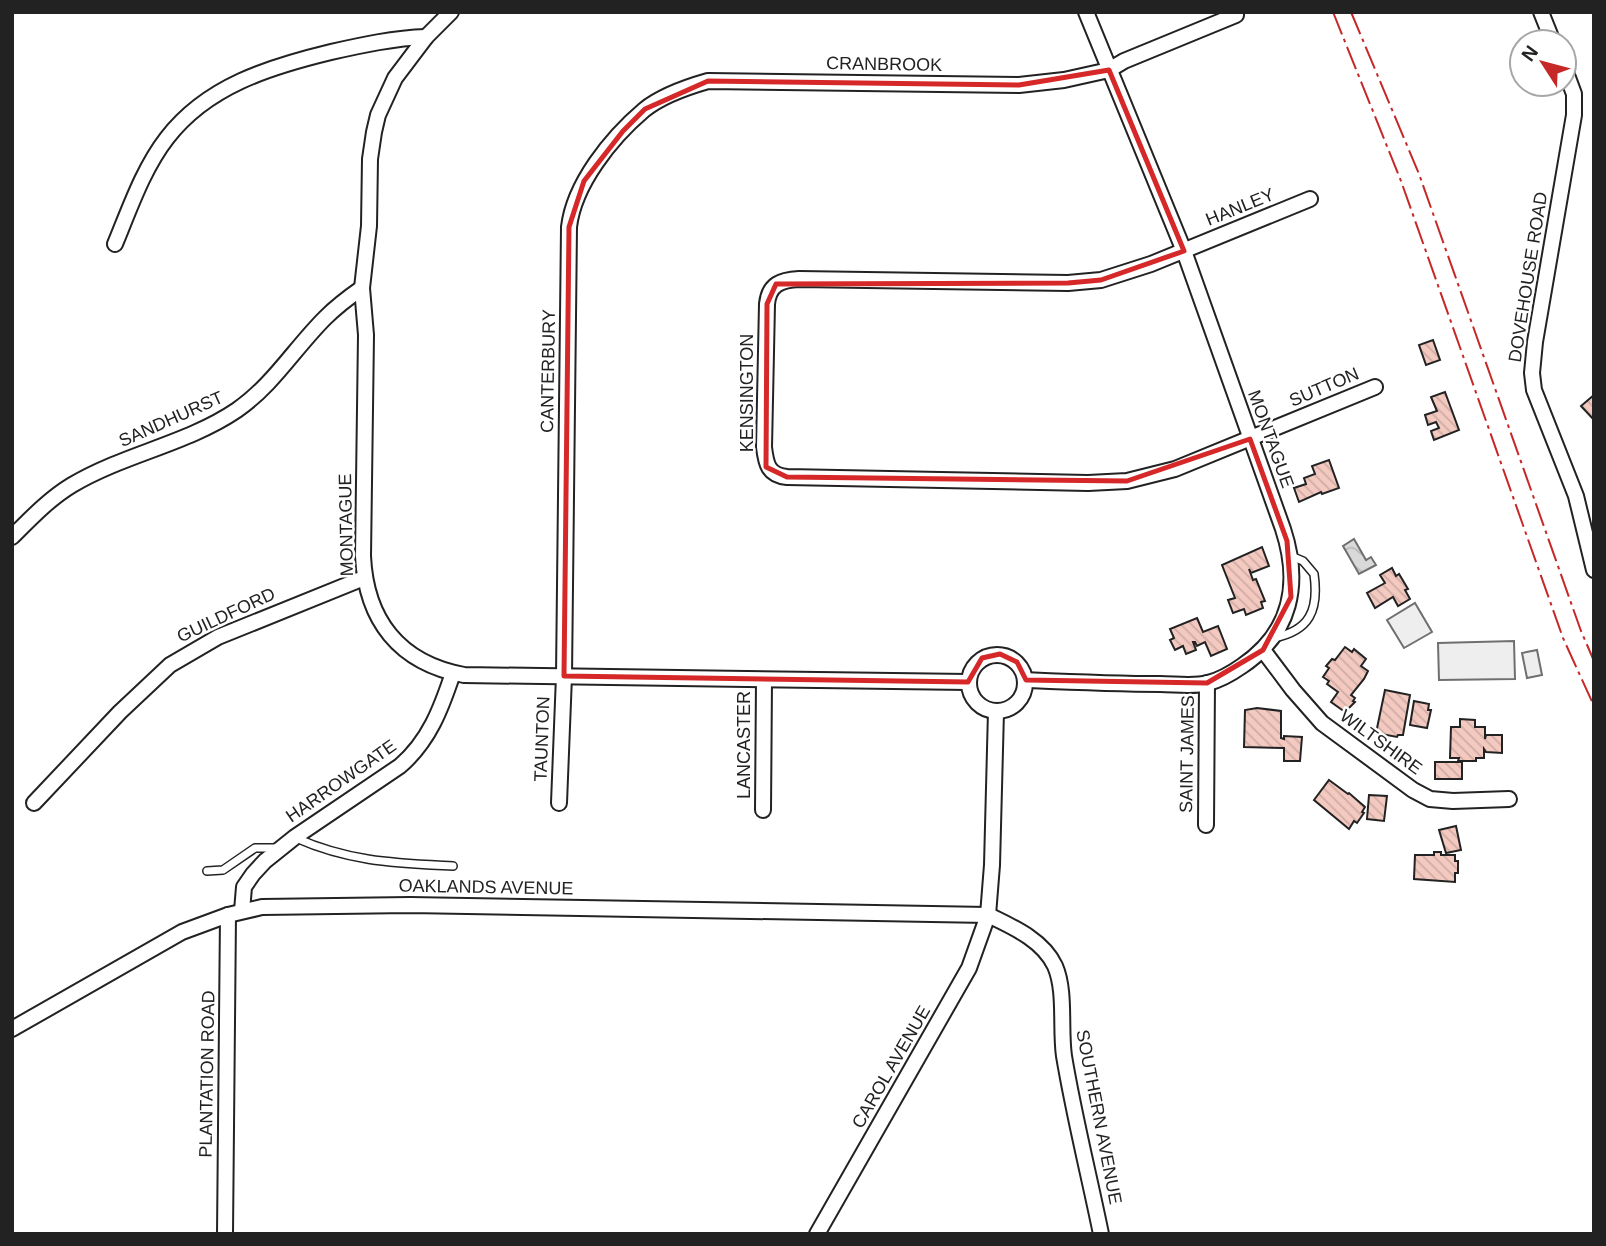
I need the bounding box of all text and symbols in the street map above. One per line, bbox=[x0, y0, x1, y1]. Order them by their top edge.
north arrow bbox=[1508, 28, 1578, 98]
text: N bbox=[1517, 42, 1542, 65]
street label: CRANBROOK bbox=[826, 53, 942, 75]
street label: HANLEY bbox=[1203, 184, 1277, 230]
street label: DOVEHOUSE ROAD bbox=[1505, 190, 1551, 364]
street label: CANTERBURY bbox=[537, 309, 559, 433]
street label: KENSINGTON bbox=[737, 334, 757, 452]
street label: SUTTON bbox=[1286, 363, 1362, 411]
street label: SANDHURST bbox=[116, 387, 226, 451]
street label: MONTAGUE bbox=[1244, 387, 1298, 491]
street label: MONTAGUE bbox=[335, 473, 357, 577]
street label: GUILDFORD bbox=[174, 584, 278, 646]
street label: LANCASTER bbox=[734, 691, 754, 799]
street label: SAINT JAMES bbox=[1176, 695, 1198, 813]
street label: TAUNTON bbox=[531, 696, 553, 782]
street label: WILTSHIRE bbox=[1336, 705, 1426, 779]
street label: HARROWGATE bbox=[282, 736, 400, 826]
street label: OAKLANDS AVENUE bbox=[398, 875, 574, 899]
street label: PLANTATION ROAD bbox=[196, 990, 218, 1158]
street label: CAROL AVENUE bbox=[848, 1002, 934, 1132]
street label: SOUTHERN AVENUE bbox=[1072, 1028, 1126, 1206]

